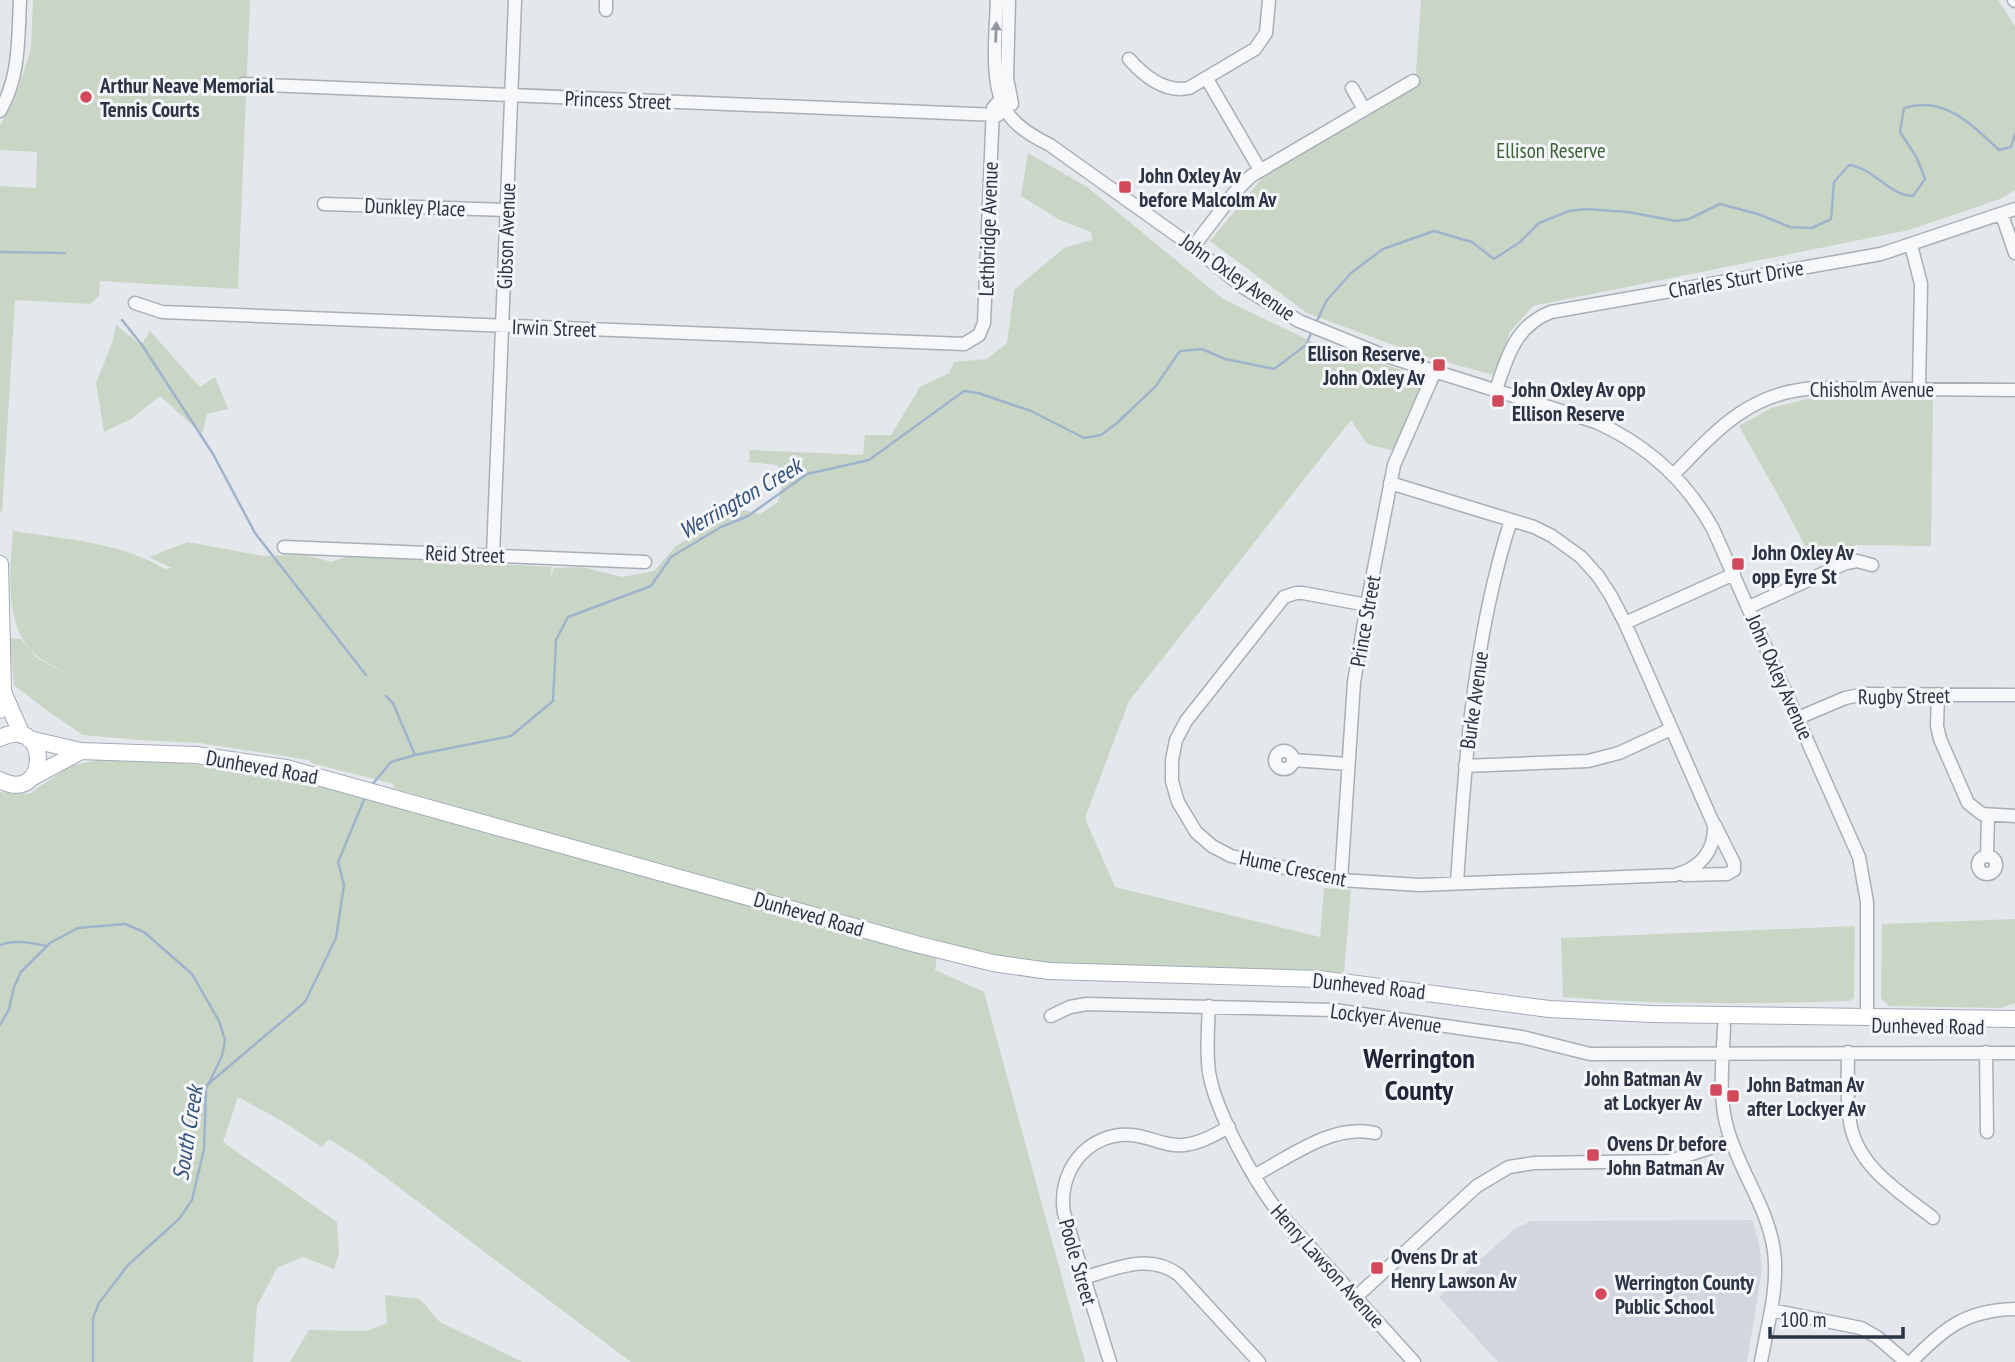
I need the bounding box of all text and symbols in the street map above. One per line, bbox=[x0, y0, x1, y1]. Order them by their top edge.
one-way arrow bbox=[990, 20, 1001, 42]
place label: Arthur Neave Memorial Tennis Courts bbox=[99, 72, 275, 123]
street label: Princess Street bbox=[564, 85, 672, 115]
marker: Arthur Neave Memorial Tennis Courts bbox=[78, 89, 94, 105]
park label: Ellison Reserve bbox=[1496, 137, 1606, 164]
street label: Lethbridge Avenue bbox=[972, 161, 1004, 297]
place label: John Oxley Av before Malcolm Av bbox=[1138, 162, 1277, 213]
marker: John Oxley Av before Malcolm Av bbox=[1117, 179, 1133, 195]
street label: Gibson Avenue bbox=[491, 182, 521, 290]
street label: Dunkley Place bbox=[364, 192, 466, 222]
street label: John Oxley Avenue bbox=[1174, 227, 1301, 327]
street label: Charles Sturt Drive bbox=[1666, 254, 1806, 304]
street label: Irwin Street bbox=[511, 313, 597, 343]
place label: Ellison Reserve, John Oxley Av bbox=[1308, 340, 1426, 391]
marker: Ellison Reserve, John Oxley Av bbox=[1431, 357, 1447, 373]
place label: John Oxley Av opp Ellison Reserve bbox=[1511, 376, 1646, 427]
street label: Chisholm Avenue bbox=[1810, 376, 1934, 403]
marker: John Oxley Av opp Ellison Reserve bbox=[1490, 393, 1506, 409]
water label: Werrington Creek bbox=[673, 450, 809, 545]
street label: Reid Street bbox=[425, 539, 505, 569]
place label: John Oxley Av opp Eyre St bbox=[1751, 539, 1854, 590]
marker: John Oxley Av opp Eyre St bbox=[1730, 556, 1746, 572]
street label: Prince Street bbox=[1344, 573, 1386, 669]
street label: John Oxley Avenue bbox=[1740, 609, 1820, 744]
street label: Burke Avenue bbox=[1454, 649, 1494, 751]
street label: Rugby Street bbox=[1858, 682, 1951, 710]
street label: Dunheved Road bbox=[204, 744, 320, 790]
street label: Hume Crescent bbox=[1237, 843, 1349, 893]
street label: Dunheved Road bbox=[751, 885, 867, 943]
street label: Dunheved Road bbox=[1311, 967, 1427, 1005]
street label: Lockyer Avenue bbox=[1329, 997, 1443, 1039]
street label: Dunheved Road bbox=[1871, 1012, 1985, 1040]
district label: Werrington County bbox=[1362, 1039, 1475, 1108]
place label: John Batman Av at Lockyer Av bbox=[1584, 1065, 1703, 1116]
place label: John Batman Av after Lockyer Av bbox=[1746, 1071, 1866, 1122]
water label: South Creek bbox=[165, 1081, 209, 1182]
marker: John Batman Av at Lockyer Av bbox=[1708, 1082, 1724, 1098]
marker: John Batman Av after Lockyer Av bbox=[1725, 1088, 1741, 1104]
place label: Ovens Dr before John Batman Av bbox=[1606, 1130, 1727, 1181]
marker: Ovens Dr before John Batman Av bbox=[1585, 1147, 1601, 1163]
street label: Henry Lawson Avenue bbox=[1265, 1198, 1391, 1334]
street label: Poole Street bbox=[1053, 1216, 1103, 1308]
place label: Ovens Dr at Henry Lawson Av bbox=[1391, 1243, 1517, 1294]
marker: Ovens Dr at Henry Lawson Av bbox=[1369, 1260, 1385, 1276]
place label: Werrington County Public School bbox=[1614, 1269, 1755, 1320]
marker: Werrington County Public School bbox=[1593, 1286, 1609, 1302]
scale bar bbox=[1770, 1296, 1903, 1340]
text: 100 m bbox=[1780, 1306, 1826, 1333]

